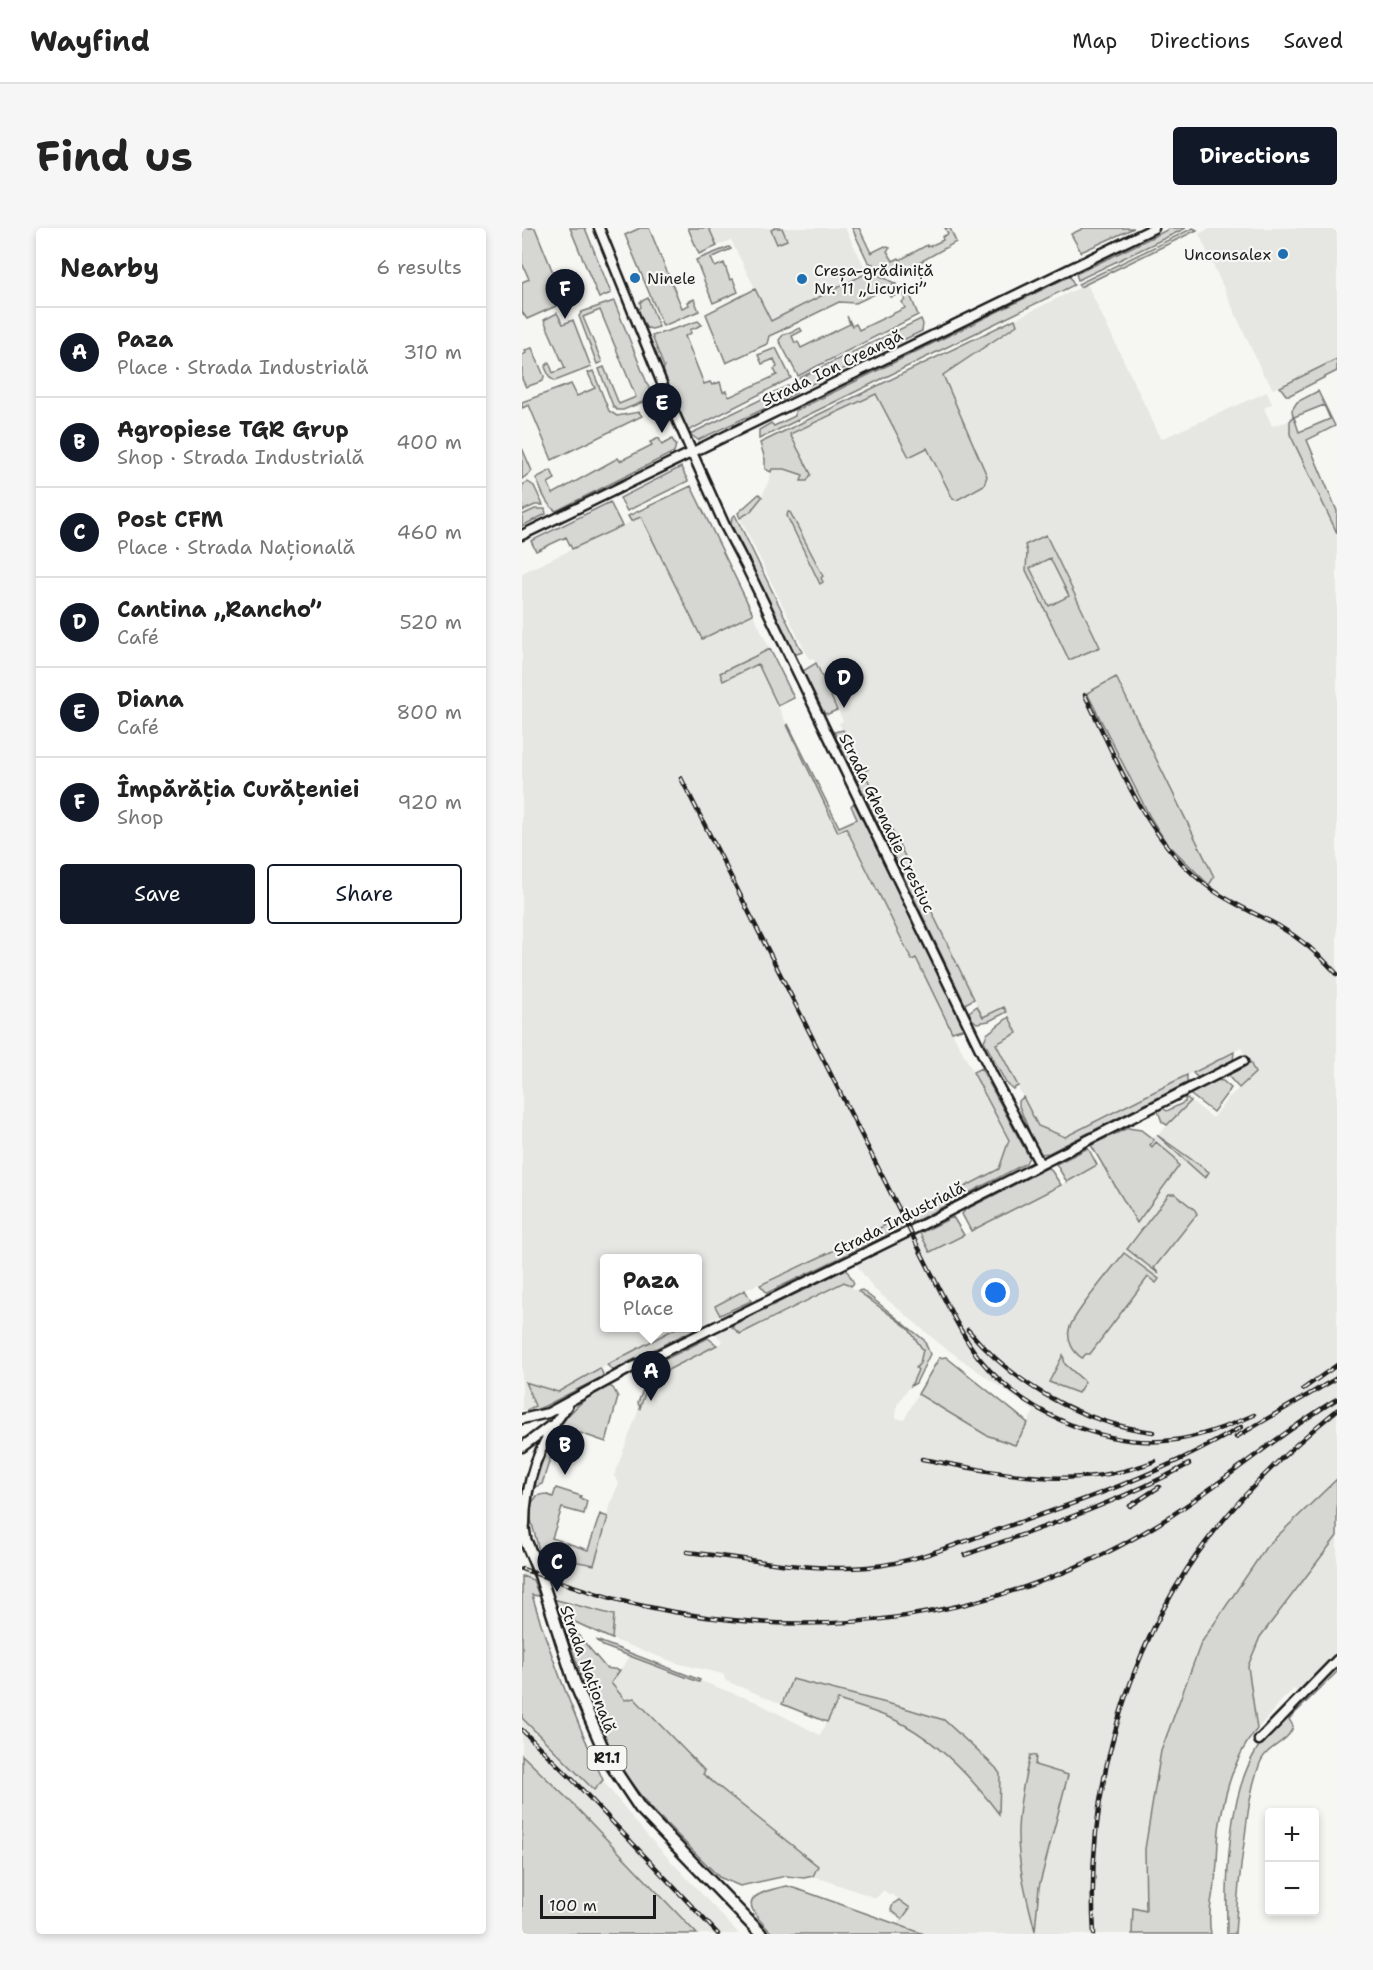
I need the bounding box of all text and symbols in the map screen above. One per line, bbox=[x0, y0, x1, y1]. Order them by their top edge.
text: Wayfind bbox=[30, 22, 150, 60]
text: Map bbox=[1072, 27, 1117, 55]
text: Directions bbox=[1150, 27, 1250, 55]
text: Saved bbox=[1283, 27, 1343, 55]
button: Directions bbox=[1173, 127, 1337, 185]
text: Find us bbox=[36, 128, 193, 184]
place label: Unconsalex bbox=[1184, 244, 1271, 265]
marker: Unconsalex bbox=[1276, 247, 1290, 261]
text: Nearby bbox=[60, 250, 159, 285]
text: 6 results bbox=[376, 254, 462, 280]
place label: Creșa-grădiniță Nr. 11 „Licurici” bbox=[814, 260, 934, 299]
place label: Ninele bbox=[647, 268, 696, 289]
pin: F bbox=[546, 270, 585, 319]
marker: Ninele bbox=[628, 271, 642, 285]
marker: Creșa-grădiniță Nr. 11 „Licurici” bbox=[795, 272, 809, 286]
text: Paza bbox=[117, 325, 173, 354]
street label: Strada Ion Creangă bbox=[758, 325, 906, 411]
text: A bbox=[72, 339, 87, 365]
text: 310 m bbox=[403, 339, 462, 365]
text: Place · Strada Industrială bbox=[117, 354, 368, 380]
pin: E bbox=[642, 384, 682, 433]
text: Agropiese TGR Grup bbox=[117, 415, 349, 444]
text: B bbox=[73, 429, 86, 455]
text: 400 m bbox=[396, 429, 462, 455]
text: Shop · Strada Industrială bbox=[117, 444, 364, 470]
text: Post CFM bbox=[117, 505, 223, 534]
text: C bbox=[73, 519, 86, 545]
text: 460 m bbox=[397, 519, 462, 545]
text: Place · Strada Națională bbox=[117, 534, 355, 560]
text: Cantina „Rancho” bbox=[117, 595, 322, 624]
text: D bbox=[72, 609, 87, 635]
text: 520 m bbox=[399, 609, 462, 635]
text: Café bbox=[117, 624, 159, 650]
pin: D bbox=[824, 658, 864, 708]
text: Diana bbox=[117, 685, 184, 714]
text: E bbox=[73, 699, 86, 725]
text: 800 m bbox=[397, 699, 462, 725]
text: Café bbox=[117, 714, 159, 740]
street label: Strada Ghenadie Crestiuc bbox=[834, 730, 940, 916]
text: Împărăția Curățeniei bbox=[117, 775, 360, 804]
text: F bbox=[74, 789, 85, 815]
text: 920 m bbox=[398, 789, 462, 815]
text: Shop bbox=[117, 804, 164, 830]
button: Save bbox=[60, 864, 255, 924]
button: Share bbox=[267, 864, 462, 924]
street label: Strada Industrială bbox=[830, 1177, 968, 1261]
popup bbox=[600, 1254, 702, 1332]
text: Paza bbox=[623, 1266, 679, 1295]
your location bbox=[981, 1278, 1010, 1307]
text: Place bbox=[623, 1295, 674, 1321]
pin: A bbox=[632, 1352, 670, 1401]
pin: B bbox=[546, 1426, 585, 1475]
pin: C bbox=[537, 1542, 576, 1592]
street label: Strada Națională bbox=[554, 1602, 621, 1736]
road number: R1.1 bbox=[588, 1746, 626, 1770]
map controls bbox=[1265, 1808, 1319, 1916]
button: + bbox=[1265, 1808, 1319, 1862]
button: − bbox=[1265, 1862, 1319, 1916]
scale bar bbox=[540, 1892, 656, 1920]
text: 100 m bbox=[549, 1895, 597, 1916]

